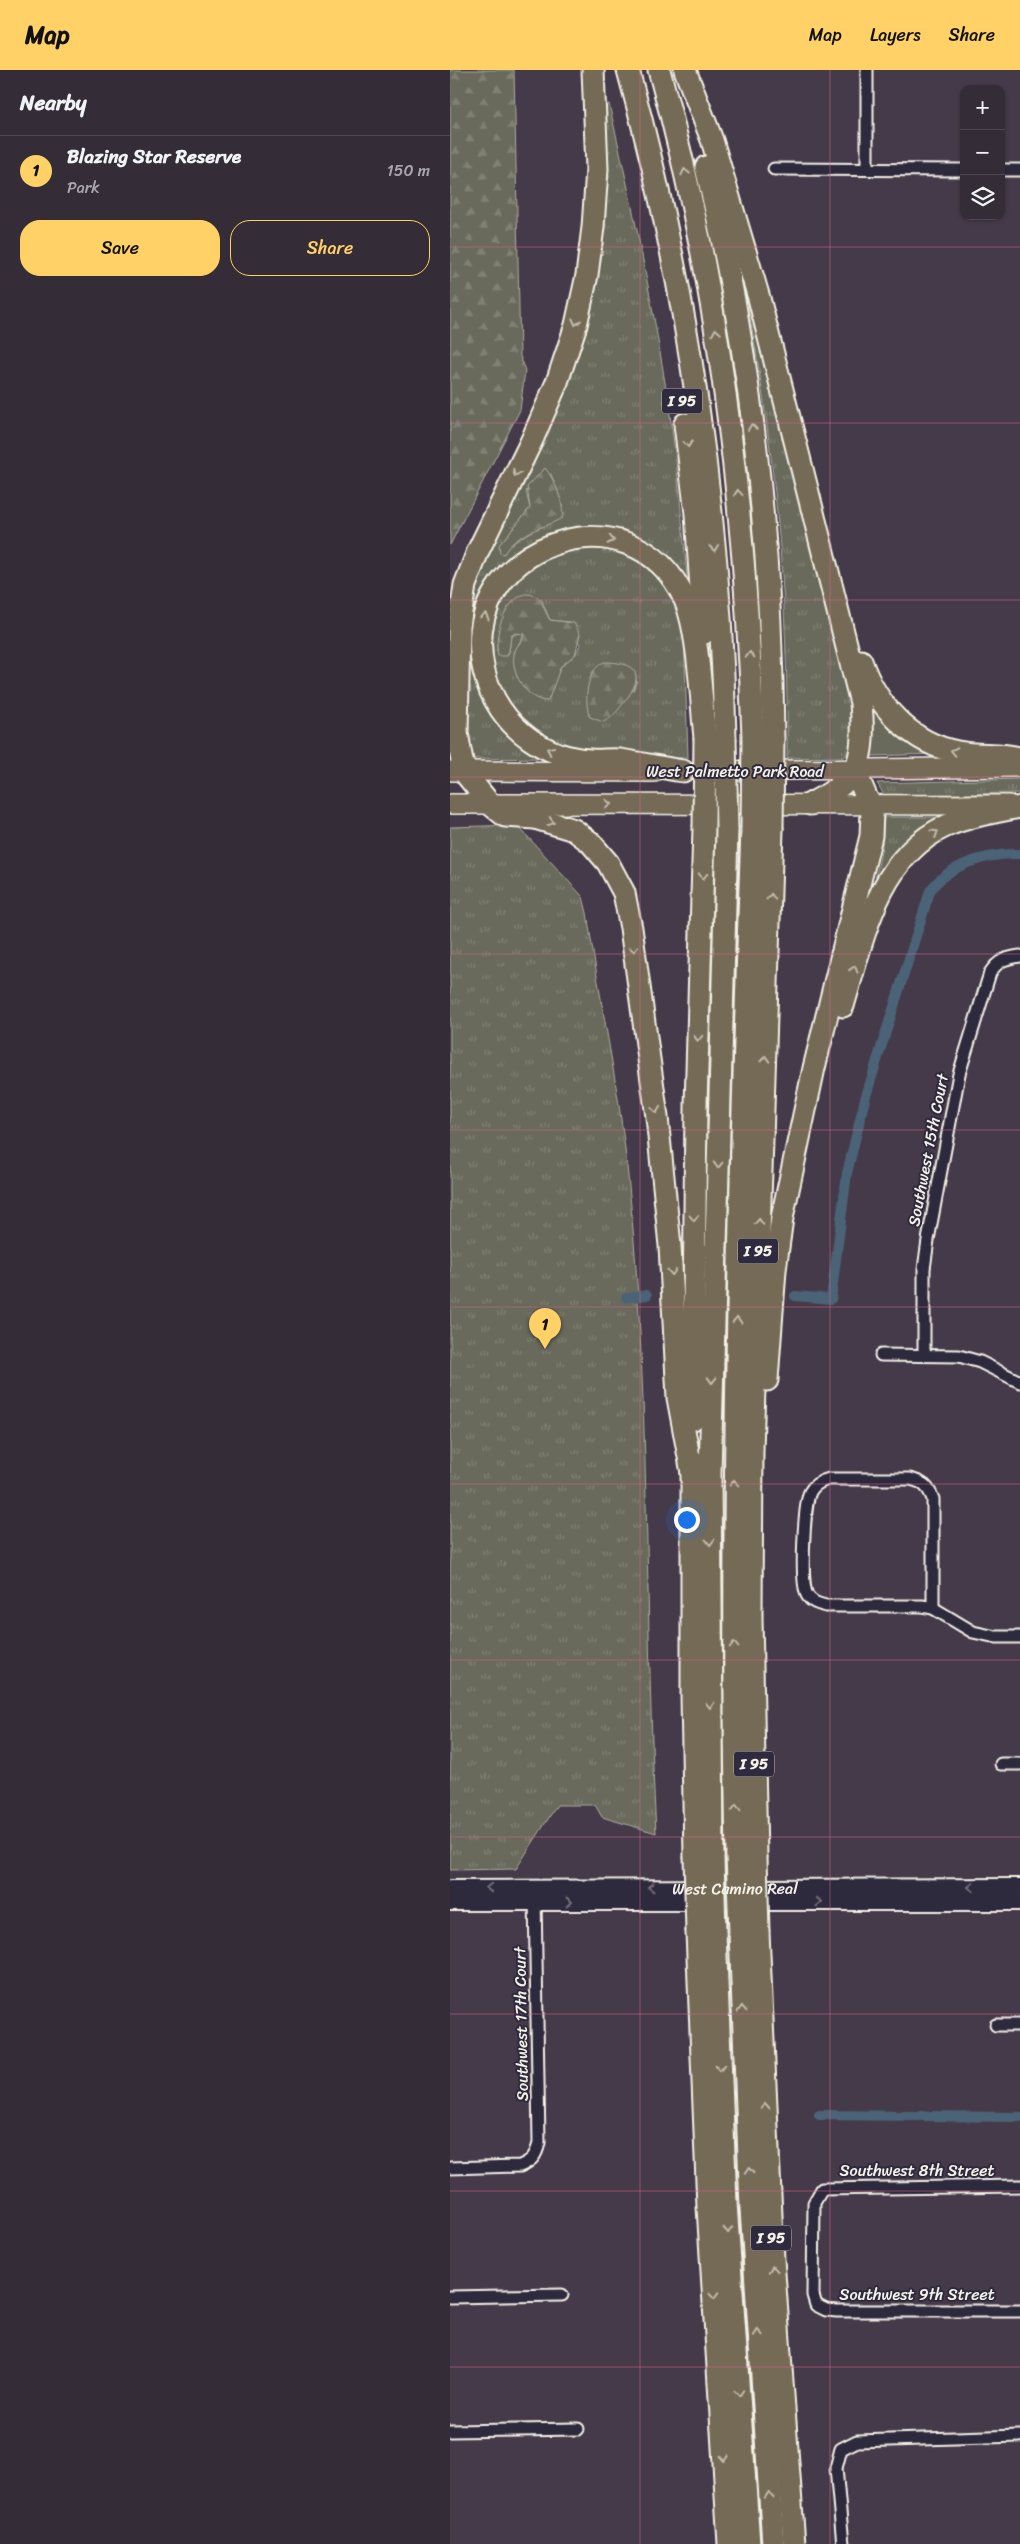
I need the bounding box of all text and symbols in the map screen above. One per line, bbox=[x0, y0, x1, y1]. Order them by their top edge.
text: Map bbox=[25, 14, 69, 56]
text: Map bbox=[809, 19, 842, 51]
text: Layers bbox=[870, 19, 921, 51]
text: Share bbox=[949, 19, 995, 51]
text: Nearby bbox=[20, 84, 86, 122]
map controls bbox=[960, 85, 1005, 220]
button: + bbox=[960, 85, 1005, 130]
button: − bbox=[960, 130, 1005, 175]
text: Blazing Star Reserve bbox=[67, 140, 241, 173]
text: 1 bbox=[33, 156, 39, 185]
text: 150 m bbox=[387, 156, 430, 185]
one-way arrow bbox=[680, 168, 691, 177]
text: Park bbox=[67, 173, 100, 202]
button: layers bbox=[960, 175, 1005, 220]
button: Save bbox=[20, 220, 220, 276]
button: Share bbox=[230, 220, 430, 276]
one-way arrow bbox=[571, 318, 582, 327]
one-way arrow bbox=[712, 327, 722, 336]
road number: I 95 bbox=[662, 388, 702, 414]
one-way arrow bbox=[747, 423, 758, 431]
one-way arrow bbox=[682, 440, 693, 448]
one-way arrow bbox=[512, 468, 522, 477]
one-way arrow bbox=[733, 488, 744, 496]
one-way arrow bbox=[607, 534, 616, 544]
one-way arrow bbox=[709, 544, 720, 552]
one-way arrow bbox=[479, 611, 490, 620]
one-way arrow bbox=[744, 650, 755, 658]
one-way arrow bbox=[546, 745, 555, 756]
one-way arrow bbox=[950, 746, 959, 757]
street label: West Palmetto Park Road bbox=[646, 757, 825, 786]
one-way arrow bbox=[605, 799, 613, 809]
one-way arrow bbox=[547, 816, 556, 827]
one-way arrow bbox=[929, 830, 938, 840]
one-way arrow bbox=[697, 872, 708, 880]
one-way arrow bbox=[765, 892, 776, 900]
one-way arrow bbox=[628, 945, 639, 953]
one-way arrow bbox=[849, 966, 859, 974]
one-way arrow bbox=[692, 1035, 703, 1043]
one-way arrow bbox=[760, 1055, 771, 1063]
street label: Southwest 15th Court bbox=[899, 1071, 957, 1229]
one-way arrow bbox=[650, 1106, 661, 1114]
one-way arrow bbox=[712, 1161, 723, 1169]
one-way arrow bbox=[689, 1215, 699, 1223]
one-way arrow bbox=[754, 1217, 764, 1225]
road number: I 95 bbox=[738, 1238, 778, 1264]
one-way arrow bbox=[666, 1268, 677, 1276]
pin: 1 bbox=[529, 1308, 561, 1349]
one-way arrow bbox=[731, 1316, 742, 1324]
one-way arrow bbox=[706, 1376, 717, 1384]
one-way arrow bbox=[729, 1478, 739, 1486]
your location bbox=[674, 1507, 700, 1533]
one-way arrow bbox=[705, 1538, 715, 1546]
one-way arrow bbox=[729, 1641, 739, 1648]
one-way arrow bbox=[705, 1701, 715, 1709]
road number: I 95 bbox=[734, 1752, 774, 1776]
one-way arrow bbox=[731, 1803, 741, 1811]
street label: West Camino Real bbox=[672, 1873, 798, 1903]
one-way arrow bbox=[647, 1882, 655, 1892]
one-way arrow bbox=[967, 1882, 975, 1892]
one-way arrow bbox=[485, 1883, 492, 1893]
one-way arrow bbox=[565, 1897, 573, 1907]
one-way arrow bbox=[815, 1897, 823, 1907]
street label: Southwest 17th Court bbox=[505, 1946, 537, 2101]
one-way arrow bbox=[737, 2004, 747, 2012]
one-way arrow bbox=[714, 2064, 725, 2072]
one-way arrow bbox=[759, 2102, 770, 2110]
street label: Southwest 8th Street bbox=[839, 2156, 995, 2185]
one-way arrow bbox=[744, 2167, 754, 2174]
road number: I 95 bbox=[751, 2226, 791, 2250]
one-way arrow bbox=[722, 2227, 733, 2235]
one-way arrow bbox=[768, 2264, 779, 2272]
street label: Southwest 9th Street bbox=[839, 2280, 995, 2309]
one-way arrow bbox=[708, 2292, 719, 2300]
one-way arrow bbox=[753, 2329, 764, 2337]
one-way arrow bbox=[733, 2389, 744, 2397]
one-way arrow bbox=[719, 2454, 730, 2462]
one-way arrow bbox=[764, 2491, 775, 2499]

